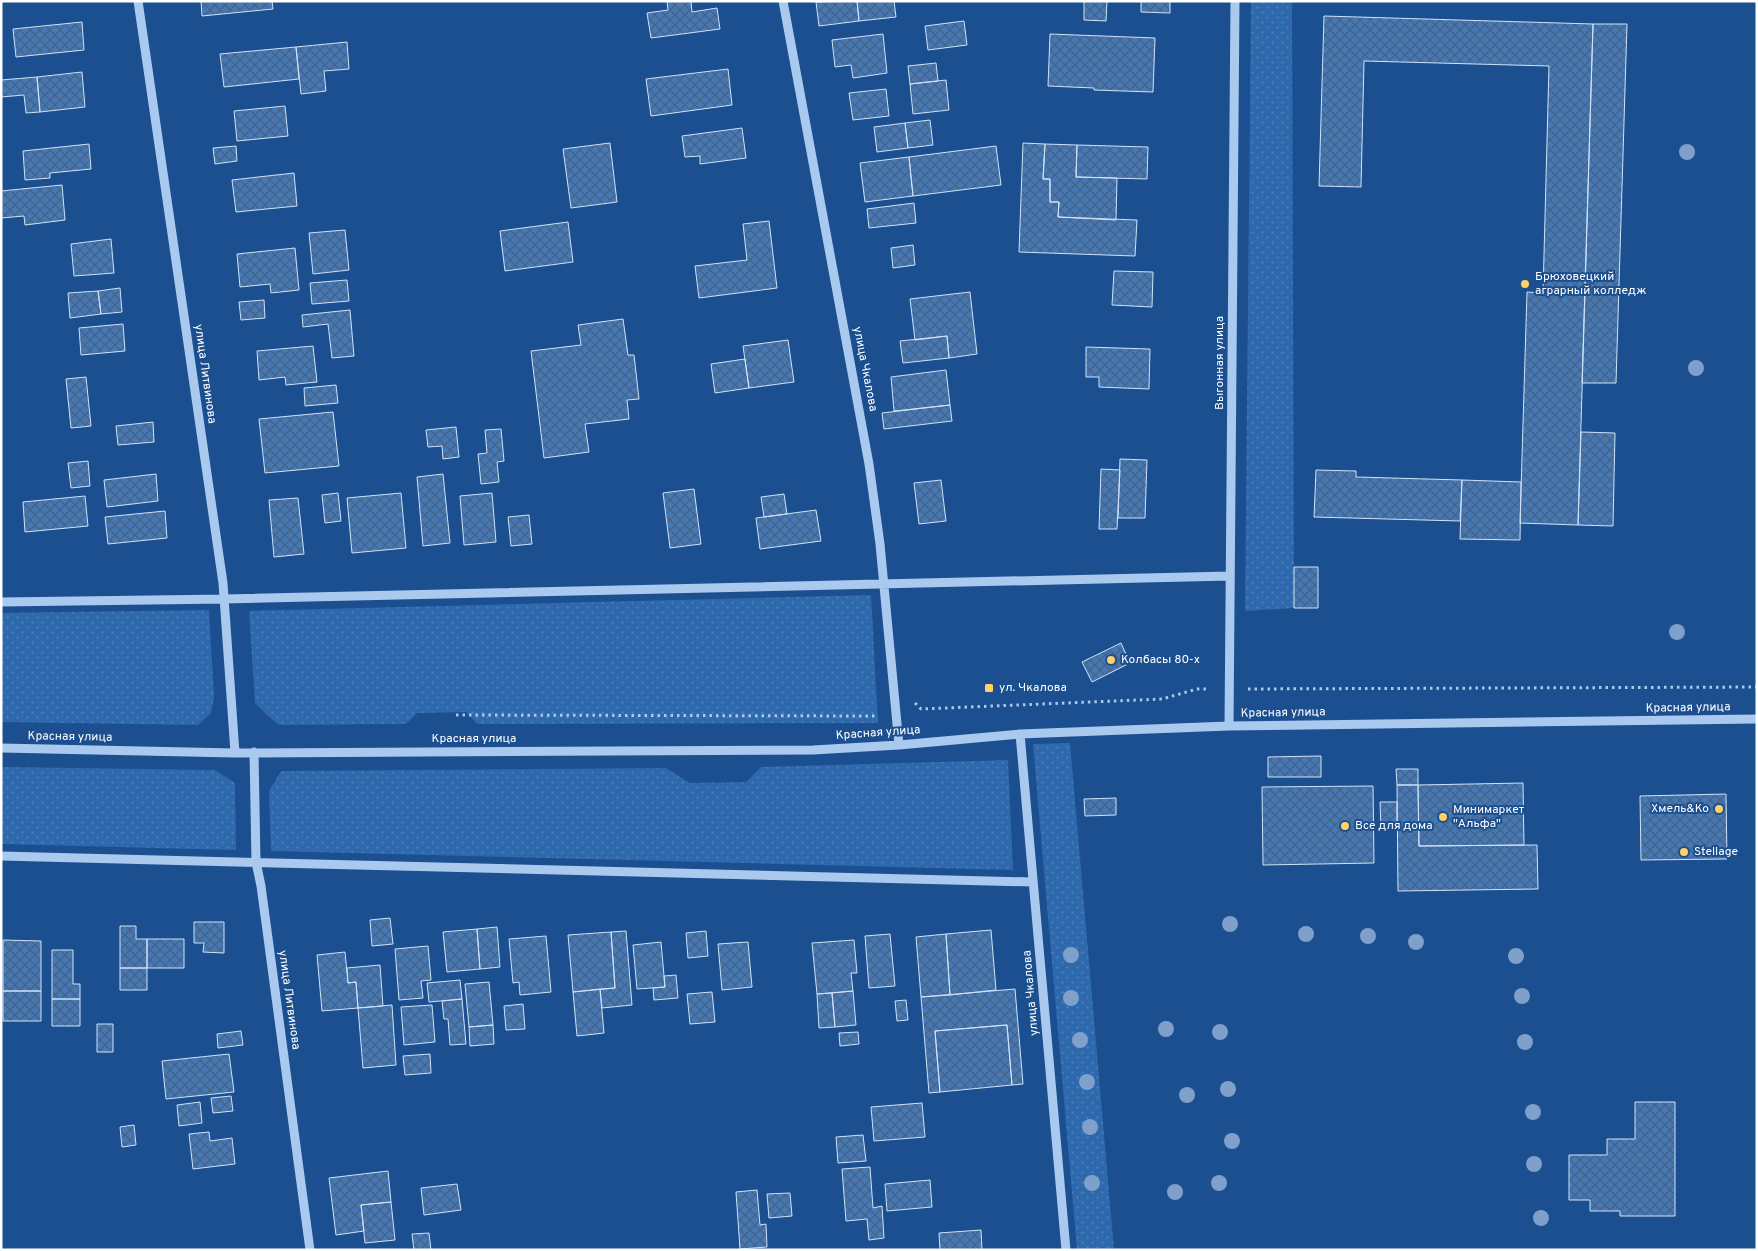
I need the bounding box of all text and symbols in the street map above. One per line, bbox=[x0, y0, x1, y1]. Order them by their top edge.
place label: Брюховецкий аграрный колледж bbox=[1535, 269, 1646, 299]
marker: Брюховецкий аграрный колледж bbox=[1519, 278, 1531, 290]
street label: Выгонная улица bbox=[1212, 316, 1228, 410]
street label: улица Литвинова bbox=[190, 323, 220, 425]
street label: улица Чкалова bbox=[849, 325, 881, 413]
place label: Колбасы 80-х bbox=[1121, 652, 1200, 668]
marker: Колбасы 80-х bbox=[1105, 654, 1117, 666]
place label: ул. Чкалова bbox=[999, 680, 1067, 696]
marker: ул. Чкалова bbox=[983, 682, 995, 694]
street label: Красная улица bbox=[1645, 699, 1731, 717]
street label: Красная улица bbox=[1240, 704, 1326, 722]
street label: Красная улица bbox=[835, 722, 921, 744]
street label: Красная улица bbox=[27, 728, 113, 746]
street label: Красная улица bbox=[432, 731, 516, 747]
place label: Хмель&Ко bbox=[1651, 801, 1709, 817]
place label: Минимаркет "Альфа" bbox=[1453, 802, 1525, 832]
marker: Хмель&Ко bbox=[1713, 803, 1725, 815]
marker: Минимаркет "Альфа" bbox=[1437, 811, 1449, 823]
place label: Все для дома bbox=[1355, 818, 1433, 834]
marker: Все для дома bbox=[1339, 820, 1351, 832]
place label: Stellage bbox=[1694, 844, 1738, 860]
marker: Stellage bbox=[1678, 846, 1690, 858]
street label: улица Литвинова bbox=[274, 949, 304, 1051]
street label: улица Чкалова bbox=[1019, 949, 1043, 1037]

